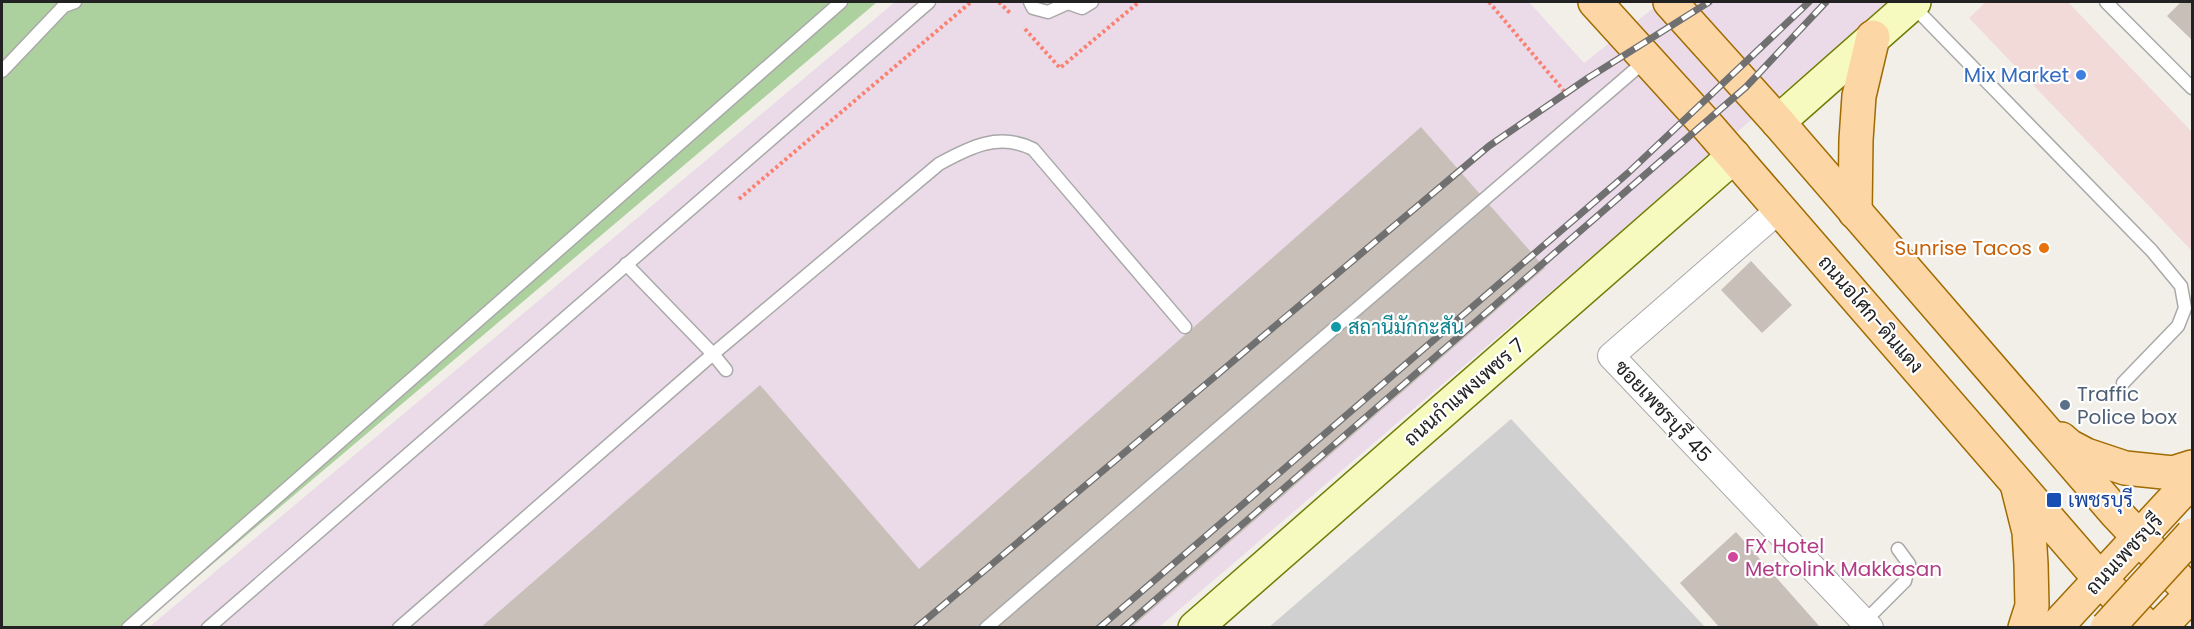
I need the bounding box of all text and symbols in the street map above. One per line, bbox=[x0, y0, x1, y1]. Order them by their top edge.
place label: Mix Market bbox=[1964, 61, 2069, 89]
marker: Mix Market bbox=[2074, 68, 2088, 82]
place label: Sunrise Tacos bbox=[1894, 234, 2032, 262]
marker: Sunrise Tacos bbox=[2037, 241, 2051, 255]
street label: ถนนอโศก-ดินแดง bbox=[1812, 249, 1930, 379]
place label: สถานีมักกะสัน bbox=[1348, 313, 1464, 341]
marker: สถานีมักกะสัน bbox=[1329, 320, 1343, 334]
street label: ถนนกำแพงเพชร 7 bbox=[1397, 332, 1531, 452]
street label: ซอยเพชรบุรี 45 bbox=[1608, 354, 1718, 468]
place label: Traffic Police box bbox=[2077, 380, 2177, 431]
marker: Traffic Police box bbox=[2058, 398, 2072, 412]
place label: เพชรบุรี bbox=[2068, 486, 2133, 514]
marker: เพชรบุรี bbox=[2045, 491, 2063, 509]
street label: ถนนเพชรบุรี bbox=[2079, 507, 2169, 601]
place label: FX Hotel Metrolink Makkasan bbox=[1745, 532, 1942, 583]
marker: FX Hotel Metrolink Makkasan bbox=[1726, 550, 1740, 564]

